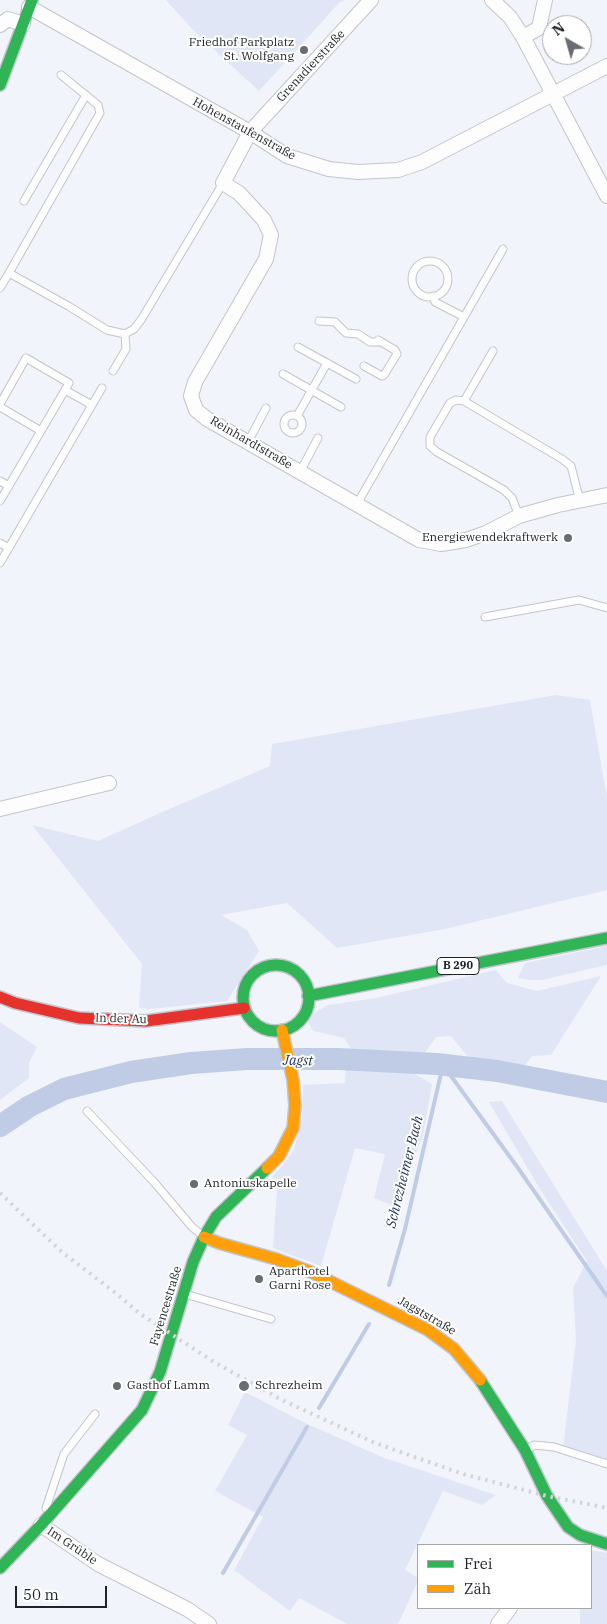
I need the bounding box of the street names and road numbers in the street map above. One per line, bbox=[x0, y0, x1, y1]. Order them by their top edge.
street label: Grenadierstraße bbox=[274, 27, 348, 105]
street label: Hohenstaufenstraße bbox=[190, 95, 298, 163]
street label: Reinhardtstraße bbox=[207, 414, 295, 472]
road number: B 290 bbox=[437, 958, 479, 974]
street label: In der Au bbox=[95, 1011, 147, 1027]
street label: Fayencestraße bbox=[147, 1265, 185, 1347]
street label: Jagststraße bbox=[395, 1294, 459, 1338]
street label: Im Grüble bbox=[44, 1524, 100, 1568]

